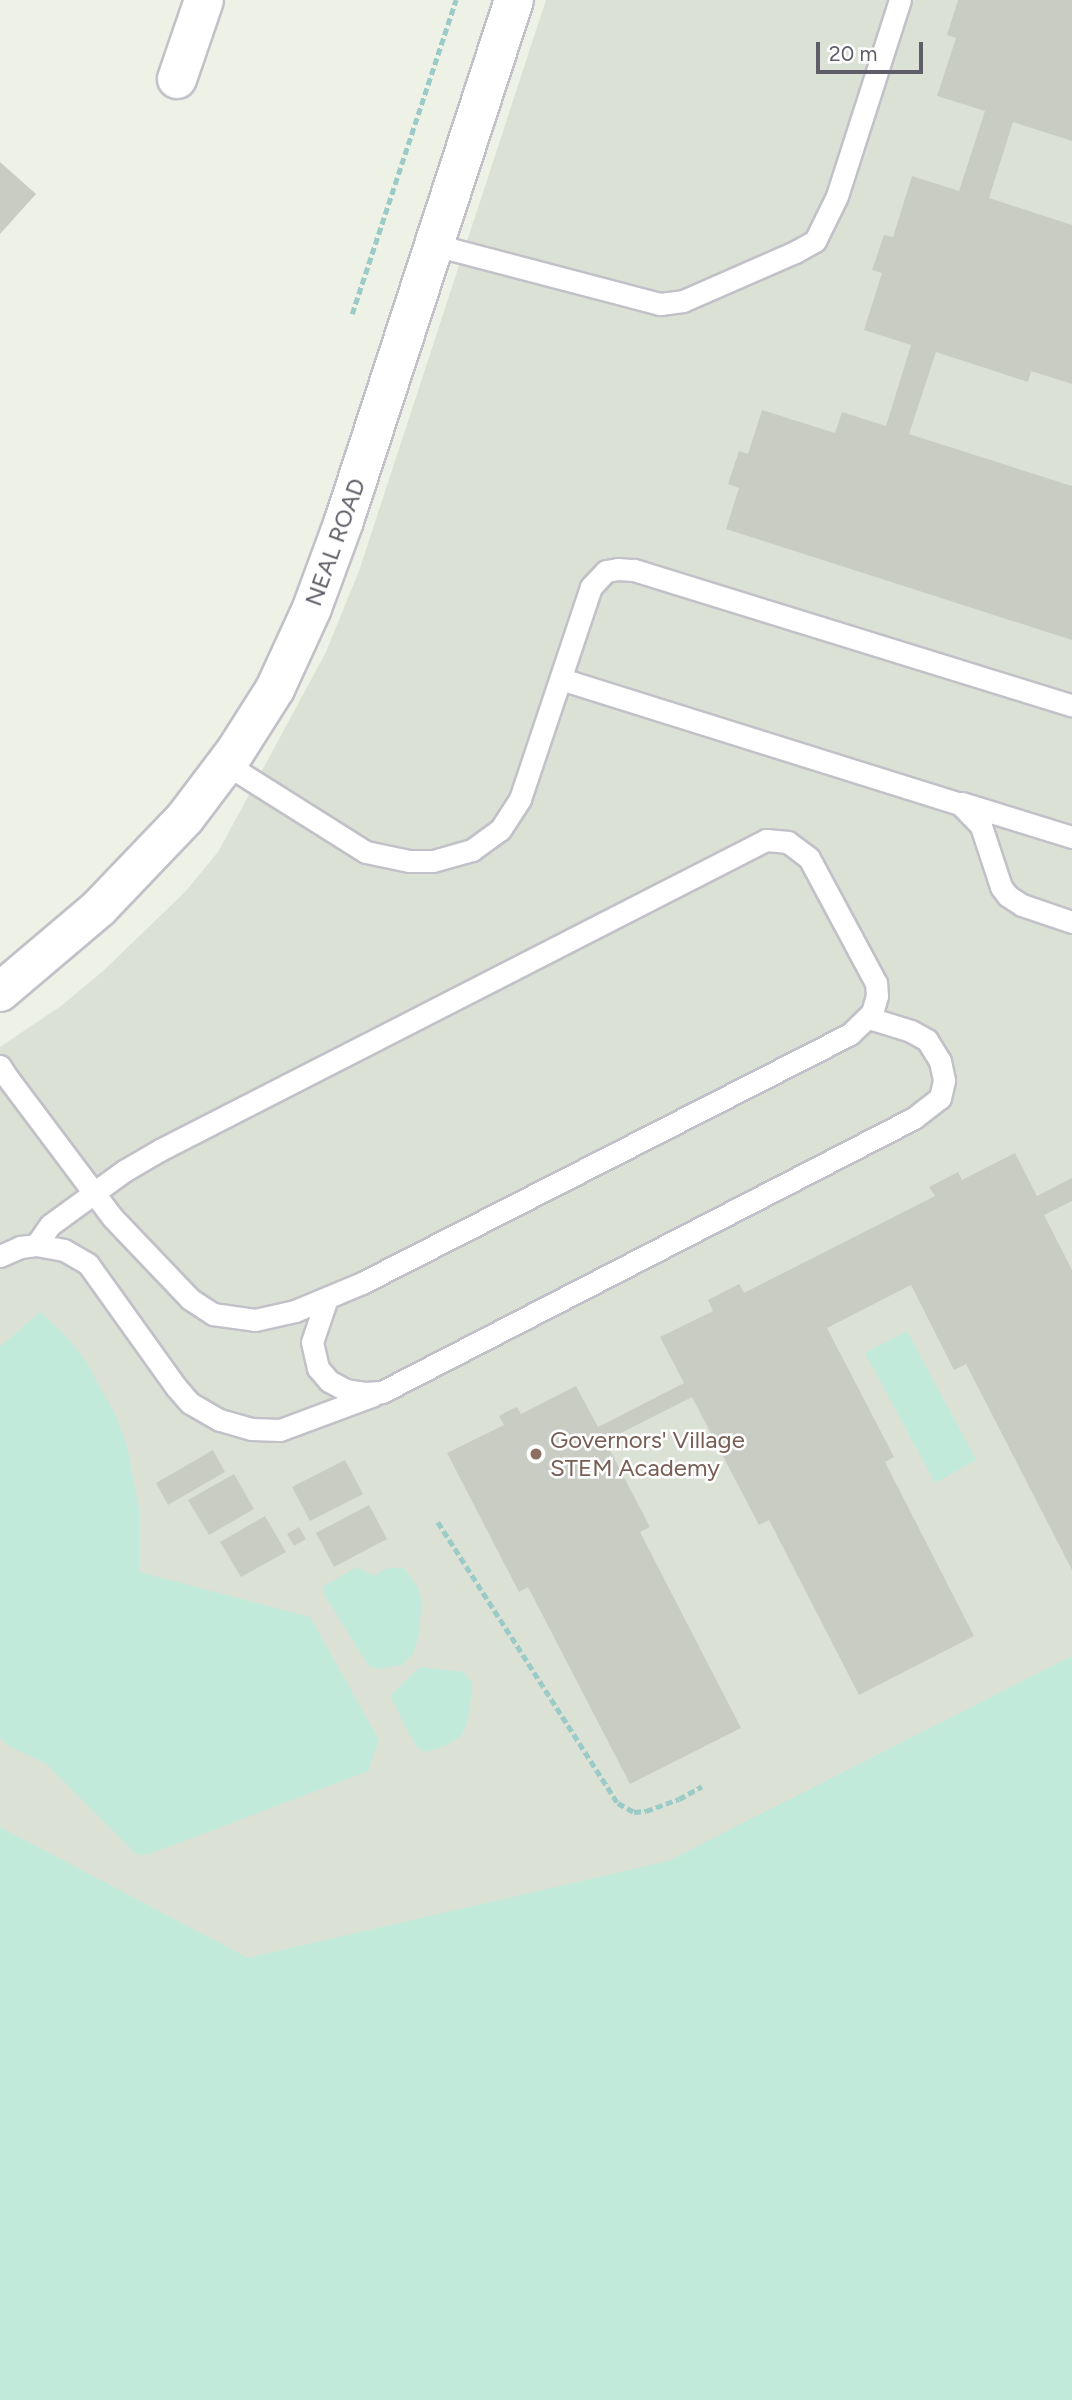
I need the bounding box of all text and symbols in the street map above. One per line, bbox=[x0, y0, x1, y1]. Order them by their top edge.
scale bar bbox=[820, 28, 927, 72]
text: 20 m bbox=[829, 41, 877, 66]
street label: NEAL ROAD bbox=[299, 474, 371, 610]
place label: Governors' Village STEM Academy bbox=[550, 1426, 745, 1482]
marker: Governors' Village STEM Academy bbox=[528, 1446, 544, 1462]

